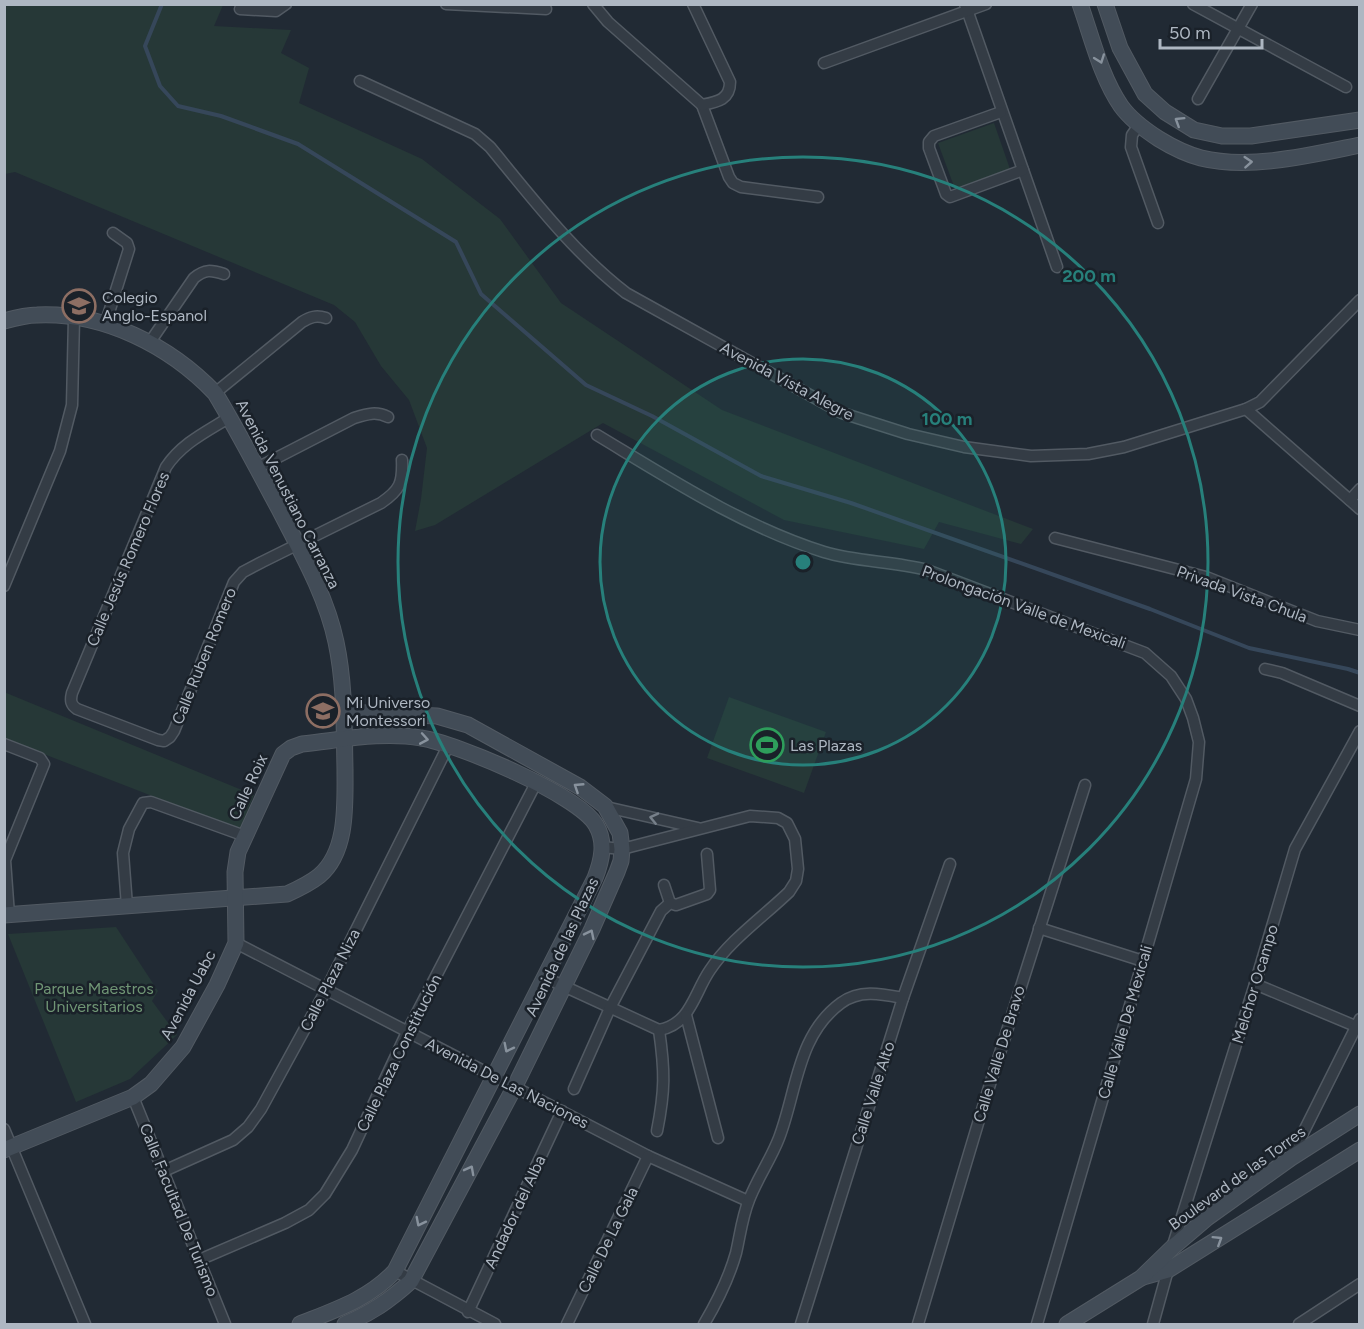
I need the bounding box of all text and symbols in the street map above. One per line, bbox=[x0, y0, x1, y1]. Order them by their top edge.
scale bar bbox=[1160, 12, 1262, 50]
text: 50 m bbox=[1169, 22, 1211, 44]
one-way arrow bbox=[1093, 54, 1106, 64]
one-way arrow bbox=[1175, 118, 1186, 129]
one-way arrow bbox=[1243, 155, 1252, 168]
text: 200 m bbox=[1062, 265, 1116, 287]
school or university icon: Colegio Anglo-Espanol bbox=[61, 288, 97, 324]
place label: Colegio Anglo-Espanol bbox=[102, 288, 207, 325]
street label: Avenida Vista Alegre bbox=[717, 338, 857, 424]
street label: Avenida Venustiano Carranza bbox=[232, 396, 344, 592]
text: 100 m bbox=[922, 408, 972, 430]
street label: Calle Jesús Romero Flores bbox=[83, 469, 173, 649]
centre of rings bbox=[793, 552, 813, 572]
street label: Prolongación Valle de Mexicali bbox=[919, 561, 1129, 653]
street label: Privada Vista Chula bbox=[1174, 562, 1310, 626]
street label: Calle Ruben Romero bbox=[168, 585, 240, 727]
school or university icon: Mi Universo Montessori bbox=[305, 693, 341, 729]
place label: Mi Universo Montessori bbox=[346, 693, 430, 730]
sports icon: Las Plazas bbox=[749, 727, 785, 763]
one-way arrow bbox=[419, 732, 428, 744]
place label: Las Plazas bbox=[790, 736, 862, 755]
street label: Calle Roix bbox=[225, 751, 272, 823]
one-way arrow bbox=[574, 783, 585, 794]
one-way arrow bbox=[649, 812, 659, 825]
street label: Avenida de las Plazas bbox=[521, 874, 603, 1020]
street label: Melchor Ocampo bbox=[1228, 922, 1282, 1046]
street label: Calle Plaza Niza bbox=[296, 926, 364, 1034]
one-way arrow bbox=[582, 929, 594, 940]
street label: Calle Valle De Mexicali bbox=[1094, 943, 1156, 1101]
street label: Avenida Uabc bbox=[156, 946, 220, 1043]
street label: Calle Plaza Constitución bbox=[353, 971, 445, 1135]
park label: Parque Maestros Universitarios bbox=[34, 979, 154, 1016]
street label: Calle Valle De Bravo bbox=[969, 983, 1029, 1125]
street label: Avenida De Las Naciones bbox=[422, 1034, 592, 1132]
street label: Calle Valle Alto bbox=[847, 1039, 899, 1147]
one-way arrow bbox=[504, 1042, 516, 1053]
street label: Calle Facultad De Turismo bbox=[136, 1121, 222, 1299]
street label: Boulevard de las Torres bbox=[1165, 1122, 1309, 1234]
street label: Andador del Alba bbox=[480, 1152, 550, 1272]
one-way arrow bbox=[463, 1166, 474, 1177]
street label: Calle De La Gala bbox=[574, 1184, 642, 1296]
one-way arrow bbox=[416, 1216, 428, 1227]
one-way arrow bbox=[1212, 1235, 1222, 1247]

